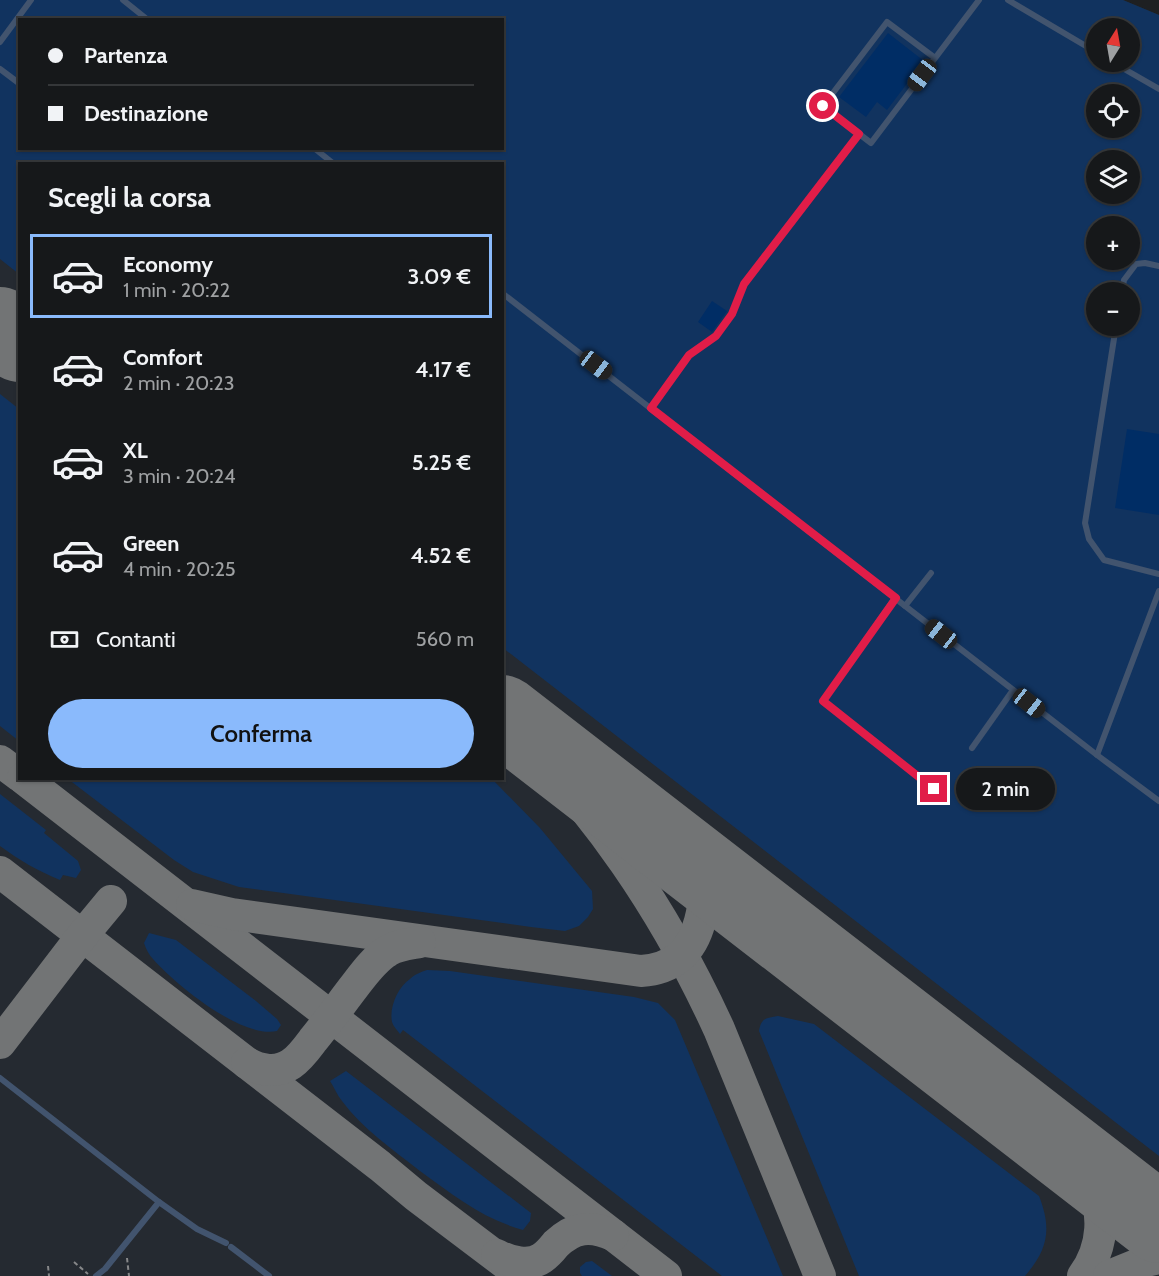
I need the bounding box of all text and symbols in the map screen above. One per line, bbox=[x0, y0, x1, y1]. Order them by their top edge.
north arrow bbox=[1086, 18, 1140, 72]
map controls bbox=[1086, 18, 1140, 336]
text: Partenza bbox=[84, 42, 167, 69]
car bbox=[904, 55, 940, 95]
button: locate bbox=[1086, 84, 1140, 138]
route start bbox=[809, 92, 836, 119]
text: Destinazione bbox=[84, 100, 208, 127]
button: layers bbox=[1086, 150, 1140, 204]
text: Scegli la corsa bbox=[48, 181, 211, 214]
button: + bbox=[1086, 216, 1140, 270]
icon: car bbox=[51, 249, 105, 303]
text: Economy bbox=[123, 251, 213, 278]
text: 3.09 € bbox=[408, 263, 471, 290]
text: 1 min · 20:22 bbox=[123, 278, 230, 302]
button: − bbox=[1086, 282, 1140, 336]
icon: car bbox=[51, 342, 105, 396]
text: Comfort bbox=[123, 344, 202, 371]
car bbox=[576, 347, 616, 383]
text: 4.17 € bbox=[415, 356, 471, 383]
text: 2 min · 20:23 bbox=[123, 371, 235, 395]
icon: car bbox=[51, 435, 105, 489]
text: XL bbox=[123, 437, 148, 464]
text: 5.25 € bbox=[412, 449, 471, 476]
text: 3 min · 20:24 bbox=[123, 464, 236, 488]
icon: car bbox=[51, 528, 105, 582]
text: Green bbox=[123, 530, 179, 557]
text: 4.52 € bbox=[410, 542, 471, 569]
text: 4 min · 20:25 bbox=[123, 557, 236, 581]
car bbox=[921, 616, 961, 652]
icon: cash bbox=[48, 623, 81, 656]
text: Contanti bbox=[96, 626, 176, 653]
text: 560 m bbox=[416, 627, 474, 651]
car bbox=[1009, 685, 1049, 721]
button: Conferma bbox=[48, 699, 474, 768]
callout: 2 min bbox=[955, 768, 1054, 810]
route end bbox=[920, 775, 947, 802]
text: 2 min bbox=[981, 777, 1030, 801]

